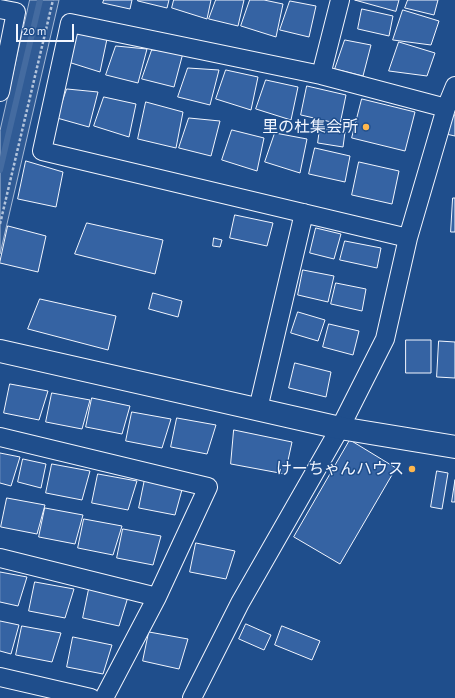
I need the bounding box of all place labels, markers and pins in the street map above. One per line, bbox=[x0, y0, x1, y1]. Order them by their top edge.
place label: 里の杜集会所 bbox=[262, 117, 358, 137]
marker: 里の杜集会所 bbox=[361, 122, 371, 132]
place label: けーちゃんハウス bbox=[276, 459, 404, 479]
marker: けーちゃんハウス bbox=[407, 464, 417, 474]

